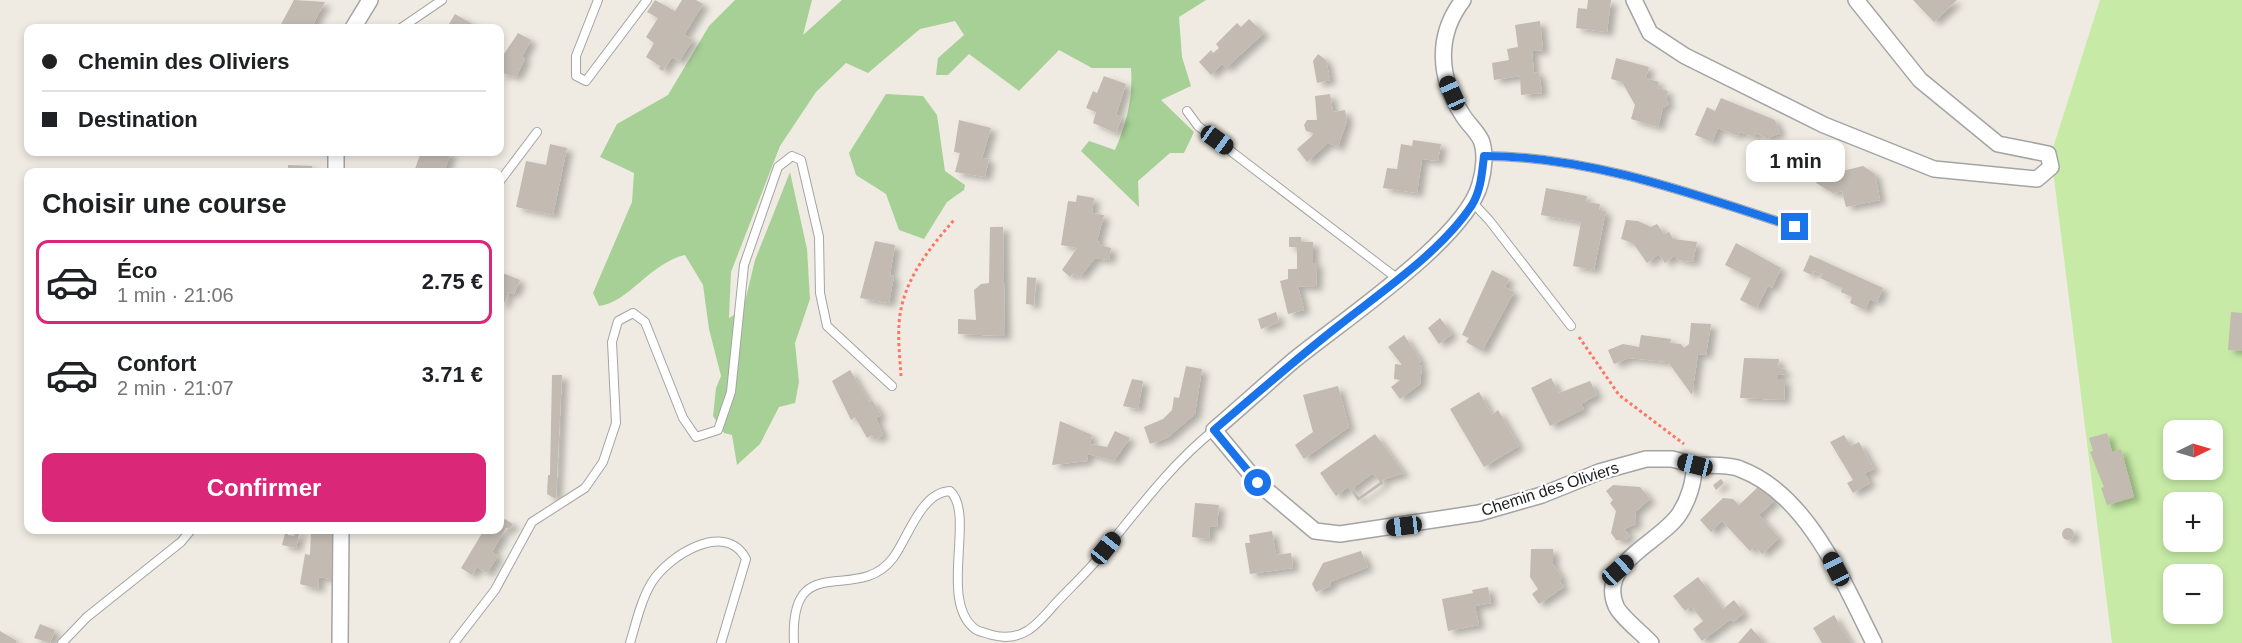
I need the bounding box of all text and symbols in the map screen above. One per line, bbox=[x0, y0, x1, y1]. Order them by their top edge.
text: Chemin des Oliviers bbox=[78, 49, 290, 74]
car bbox=[1436, 73, 1468, 113]
text: Destination bbox=[78, 107, 198, 132]
car bbox=[1197, 122, 1237, 158]
callout: 1 min bbox=[1746, 140, 1844, 182]
text: 1 min bbox=[1769, 150, 1822, 172]
text: Choisir une course bbox=[42, 189, 287, 219]
route end bbox=[1781, 213, 1808, 240]
icon: car bbox=[45, 255, 99, 309]
text: Éco bbox=[117, 258, 157, 283]
text: 2.75 € bbox=[422, 269, 483, 294]
text: 1 min · 21:06 bbox=[117, 284, 234, 306]
icon: car bbox=[45, 348, 99, 402]
text: Confort bbox=[117, 351, 196, 376]
text: 3.71 € bbox=[422, 362, 483, 387]
text: 2 min · 21:07 bbox=[117, 377, 234, 399]
north arrow bbox=[2163, 420, 2223, 480]
map controls bbox=[2163, 420, 2223, 624]
car bbox=[1675, 452, 1715, 478]
button: Confirmer bbox=[42, 453, 486, 522]
street label: Chemin des Oliviers bbox=[1479, 459, 1621, 519]
route start bbox=[1244, 469, 1271, 496]
button: + bbox=[2163, 492, 2223, 552]
car bbox=[1385, 515, 1423, 537]
car bbox=[1088, 528, 1124, 568]
car bbox=[1820, 549, 1852, 589]
car bbox=[1599, 551, 1637, 589]
button: − bbox=[2163, 564, 2223, 624]

